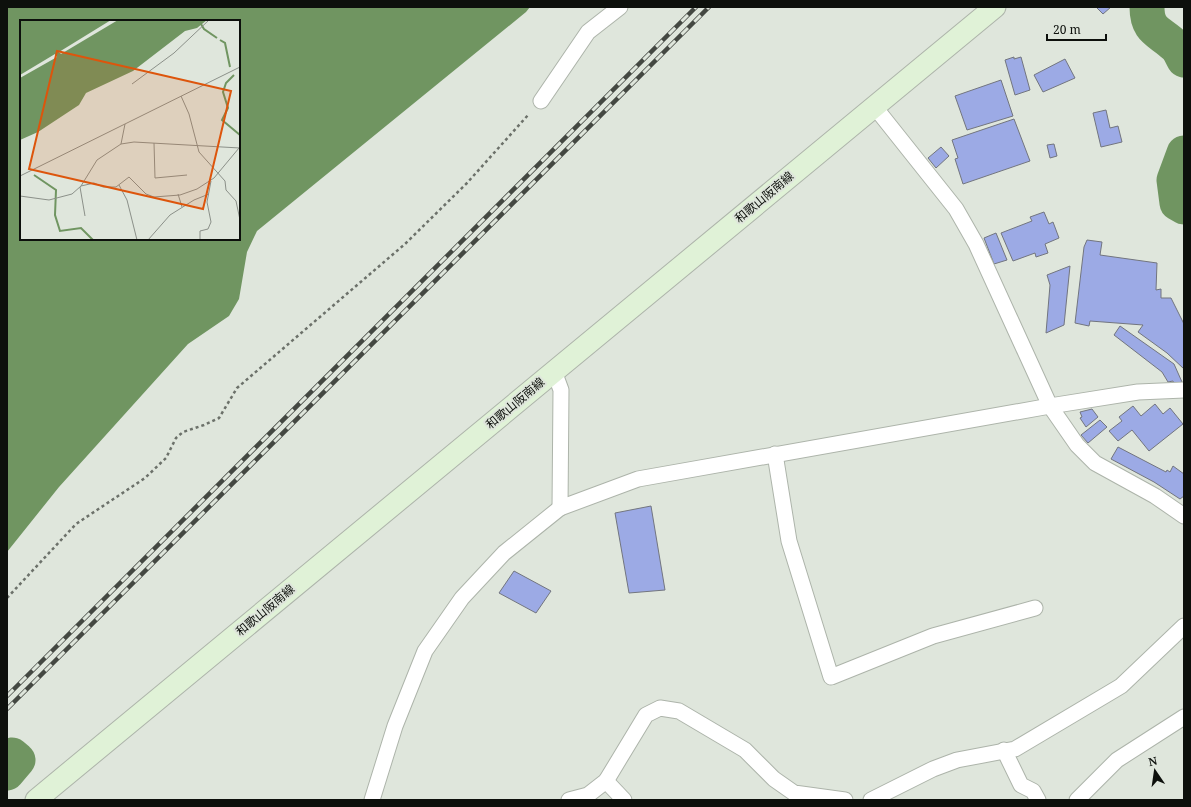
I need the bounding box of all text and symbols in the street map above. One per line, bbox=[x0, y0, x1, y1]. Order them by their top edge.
scale bar bbox=[1047, 16, 1106, 42]
inset map bbox=[20, 20, 240, 240]
text: 20 m bbox=[1053, 21, 1081, 38]
street label: 和歌山阪南線 bbox=[731, 167, 797, 227]
street label: 和歌山阪南線 bbox=[482, 373, 548, 433]
street label: 和歌山阪南線 bbox=[232, 580, 298, 640]
north arrow bbox=[1135, 751, 1175, 791]
text: N bbox=[1147, 752, 1159, 769]

